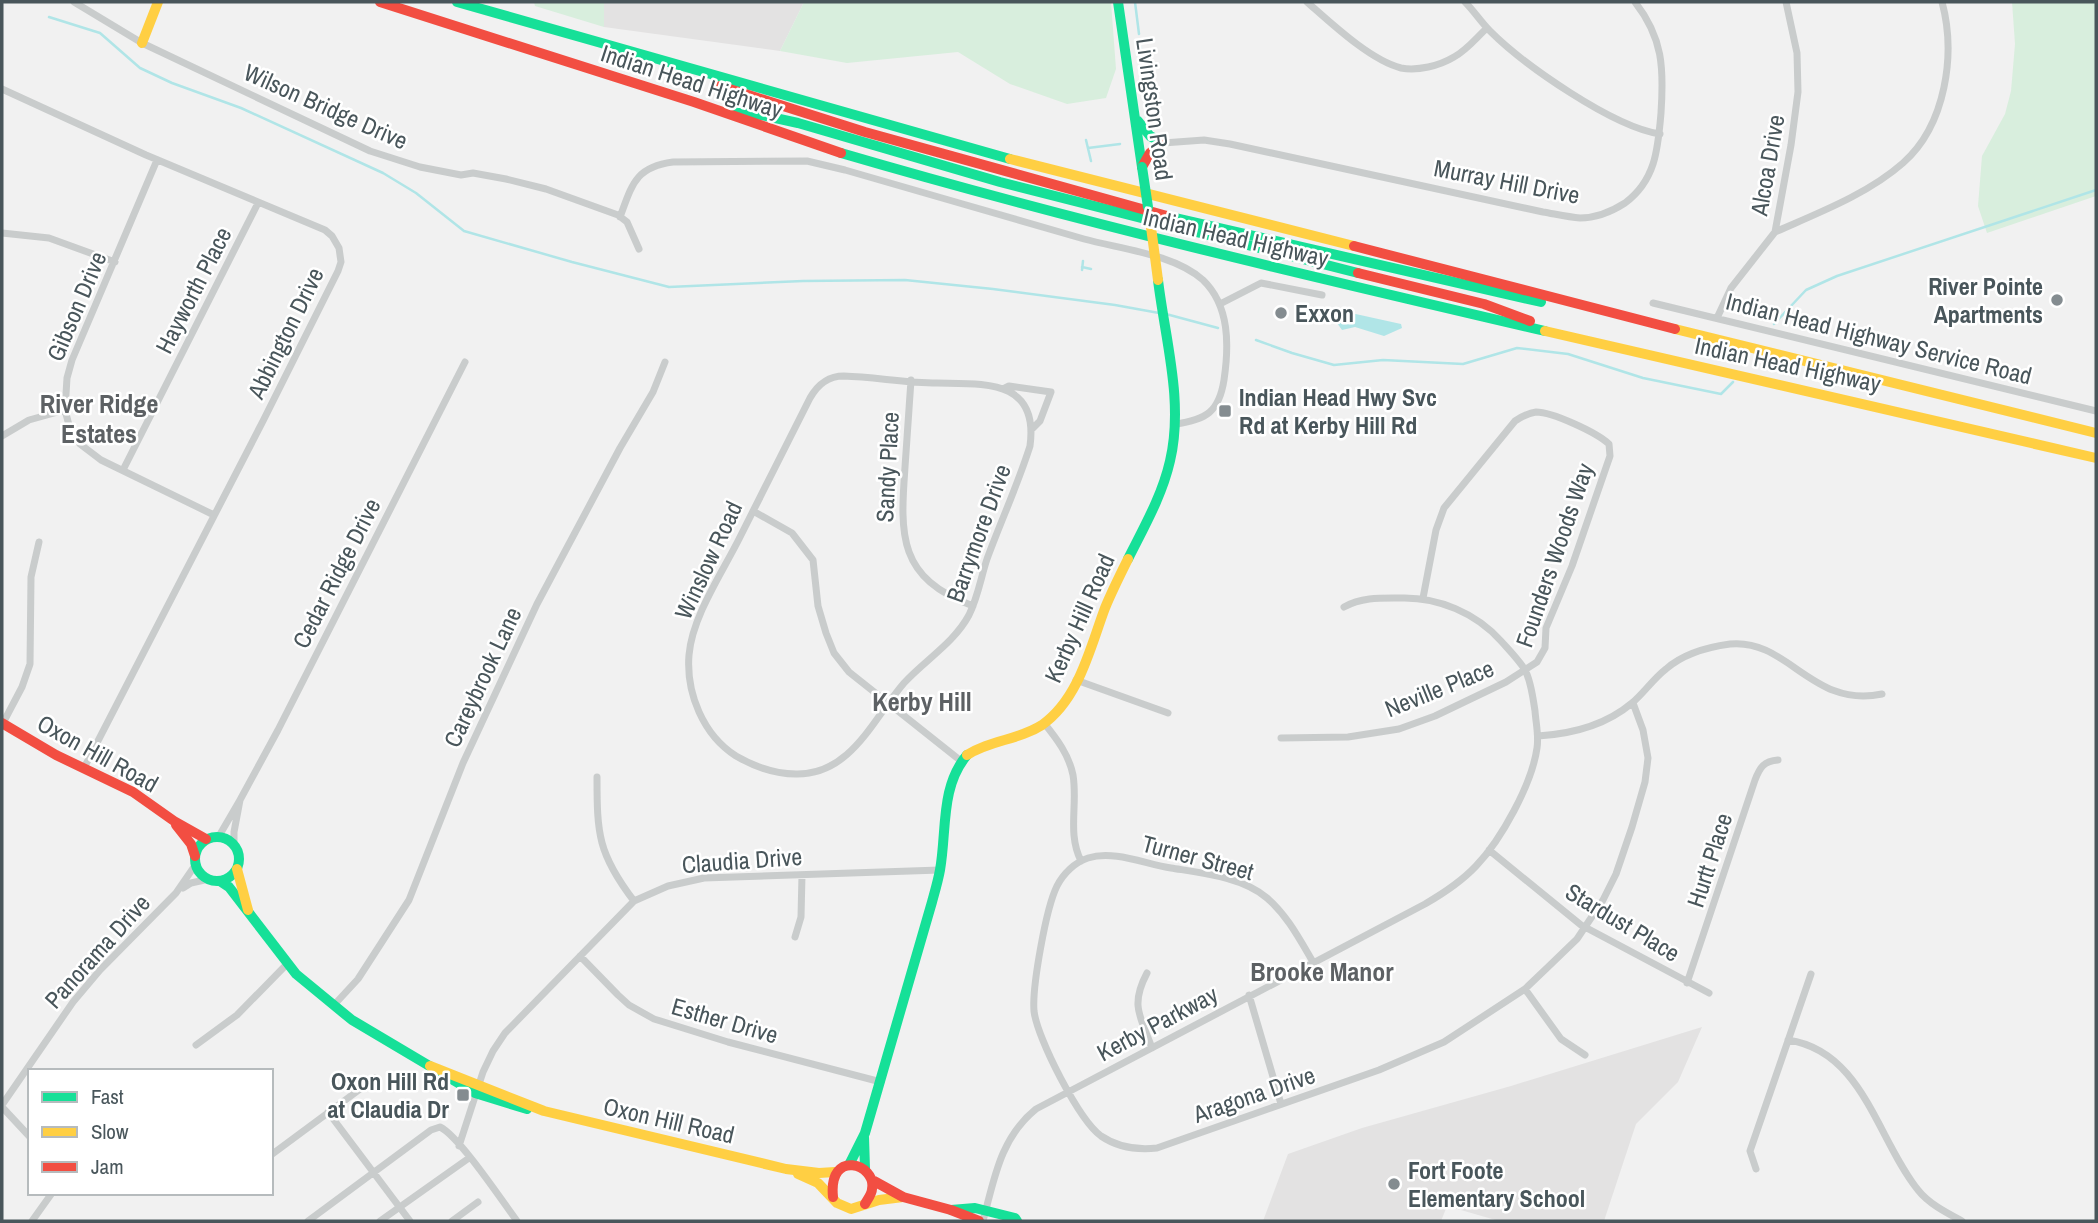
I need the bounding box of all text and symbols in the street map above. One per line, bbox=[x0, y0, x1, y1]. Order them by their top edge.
street label: Livingston Road bbox=[1129, 36, 1181, 182]
street label: Indian Head Highway bbox=[597, 37, 787, 126]
street label: Wilson Bridge Drive bbox=[239, 56, 413, 156]
street label: Alcoa Drive bbox=[1742, 112, 1792, 219]
street label: Murray Hill Drive bbox=[1431, 151, 1583, 211]
street label: Indian Head Highway bbox=[1140, 200, 1332, 274]
street label: Hayworth Place bbox=[147, 221, 239, 359]
street label: Gibson Drive bbox=[39, 246, 113, 366]
street label: Abbington Drive bbox=[239, 262, 331, 405]
place label: River Pointe Apartments bbox=[1928, 270, 2043, 330]
street label: Indian Head Highway Service Road bbox=[1723, 286, 2035, 390]
marker: River Pointe Apartments bbox=[2049, 292, 2065, 308]
place label: Exxon bbox=[1295, 297, 1354, 329]
marker: Exxon bbox=[1273, 305, 1289, 321]
street label: Indian Head Highway bbox=[1692, 330, 1884, 398]
place label: Indian Head Hwy Svc Rd at Kerby Hill Rd bbox=[1239, 381, 1437, 441]
district label: River Ridge Estates bbox=[40, 386, 158, 451]
marker: Indian Head Hwy Svc Rd at Kerby Hill Rd bbox=[1217, 403, 1233, 419]
street label: Sandy Place bbox=[868, 411, 906, 523]
street label: Founders Woods Way bbox=[1508, 459, 1601, 651]
street label: Barrymore Drive bbox=[938, 460, 1018, 606]
street label: Cedar Ridge Drive bbox=[284, 493, 388, 653]
street label: Winslow Road bbox=[667, 496, 749, 624]
street label: Kerby Hill Road bbox=[1036, 549, 1122, 687]
street label: Careybrook Lane bbox=[436, 602, 528, 752]
street label: Neville Place bbox=[1380, 652, 1498, 724]
district label: Kerby Hill bbox=[872, 684, 972, 719]
street label: Oxon Hill Road bbox=[32, 707, 164, 799]
street label: Hurtt Place bbox=[1679, 809, 1739, 911]
street label: Turner Street bbox=[1139, 827, 1258, 887]
street label: Claudia Drive bbox=[681, 840, 803, 880]
street label: Stardust Place bbox=[1560, 875, 1686, 969]
street label: Panorama Drive bbox=[37, 887, 157, 1015]
district label: Brooke Manor bbox=[1250, 954, 1394, 989]
street label: Kerby Parkway bbox=[1091, 978, 1223, 1068]
street label: Esther Drive bbox=[668, 990, 782, 1050]
street label: Aragona Drive bbox=[1188, 1058, 1319, 1130]
place label: Oxon Hill Rd at Claudia Dr bbox=[328, 1065, 449, 1125]
legend bbox=[28, 1069, 273, 1195]
text: Fast bbox=[91, 1082, 124, 1111]
marker: Oxon Hill Rd at Claudia Dr bbox=[455, 1087, 471, 1103]
street label: Oxon Hill Road bbox=[600, 1089, 738, 1151]
text: Slow bbox=[91, 1117, 129, 1146]
text: Jam bbox=[91, 1152, 124, 1181]
place label: Fort Foote Elementary School bbox=[1408, 1154, 1585, 1214]
marker: Fort Foote Elementary School bbox=[1386, 1176, 1402, 1192]

